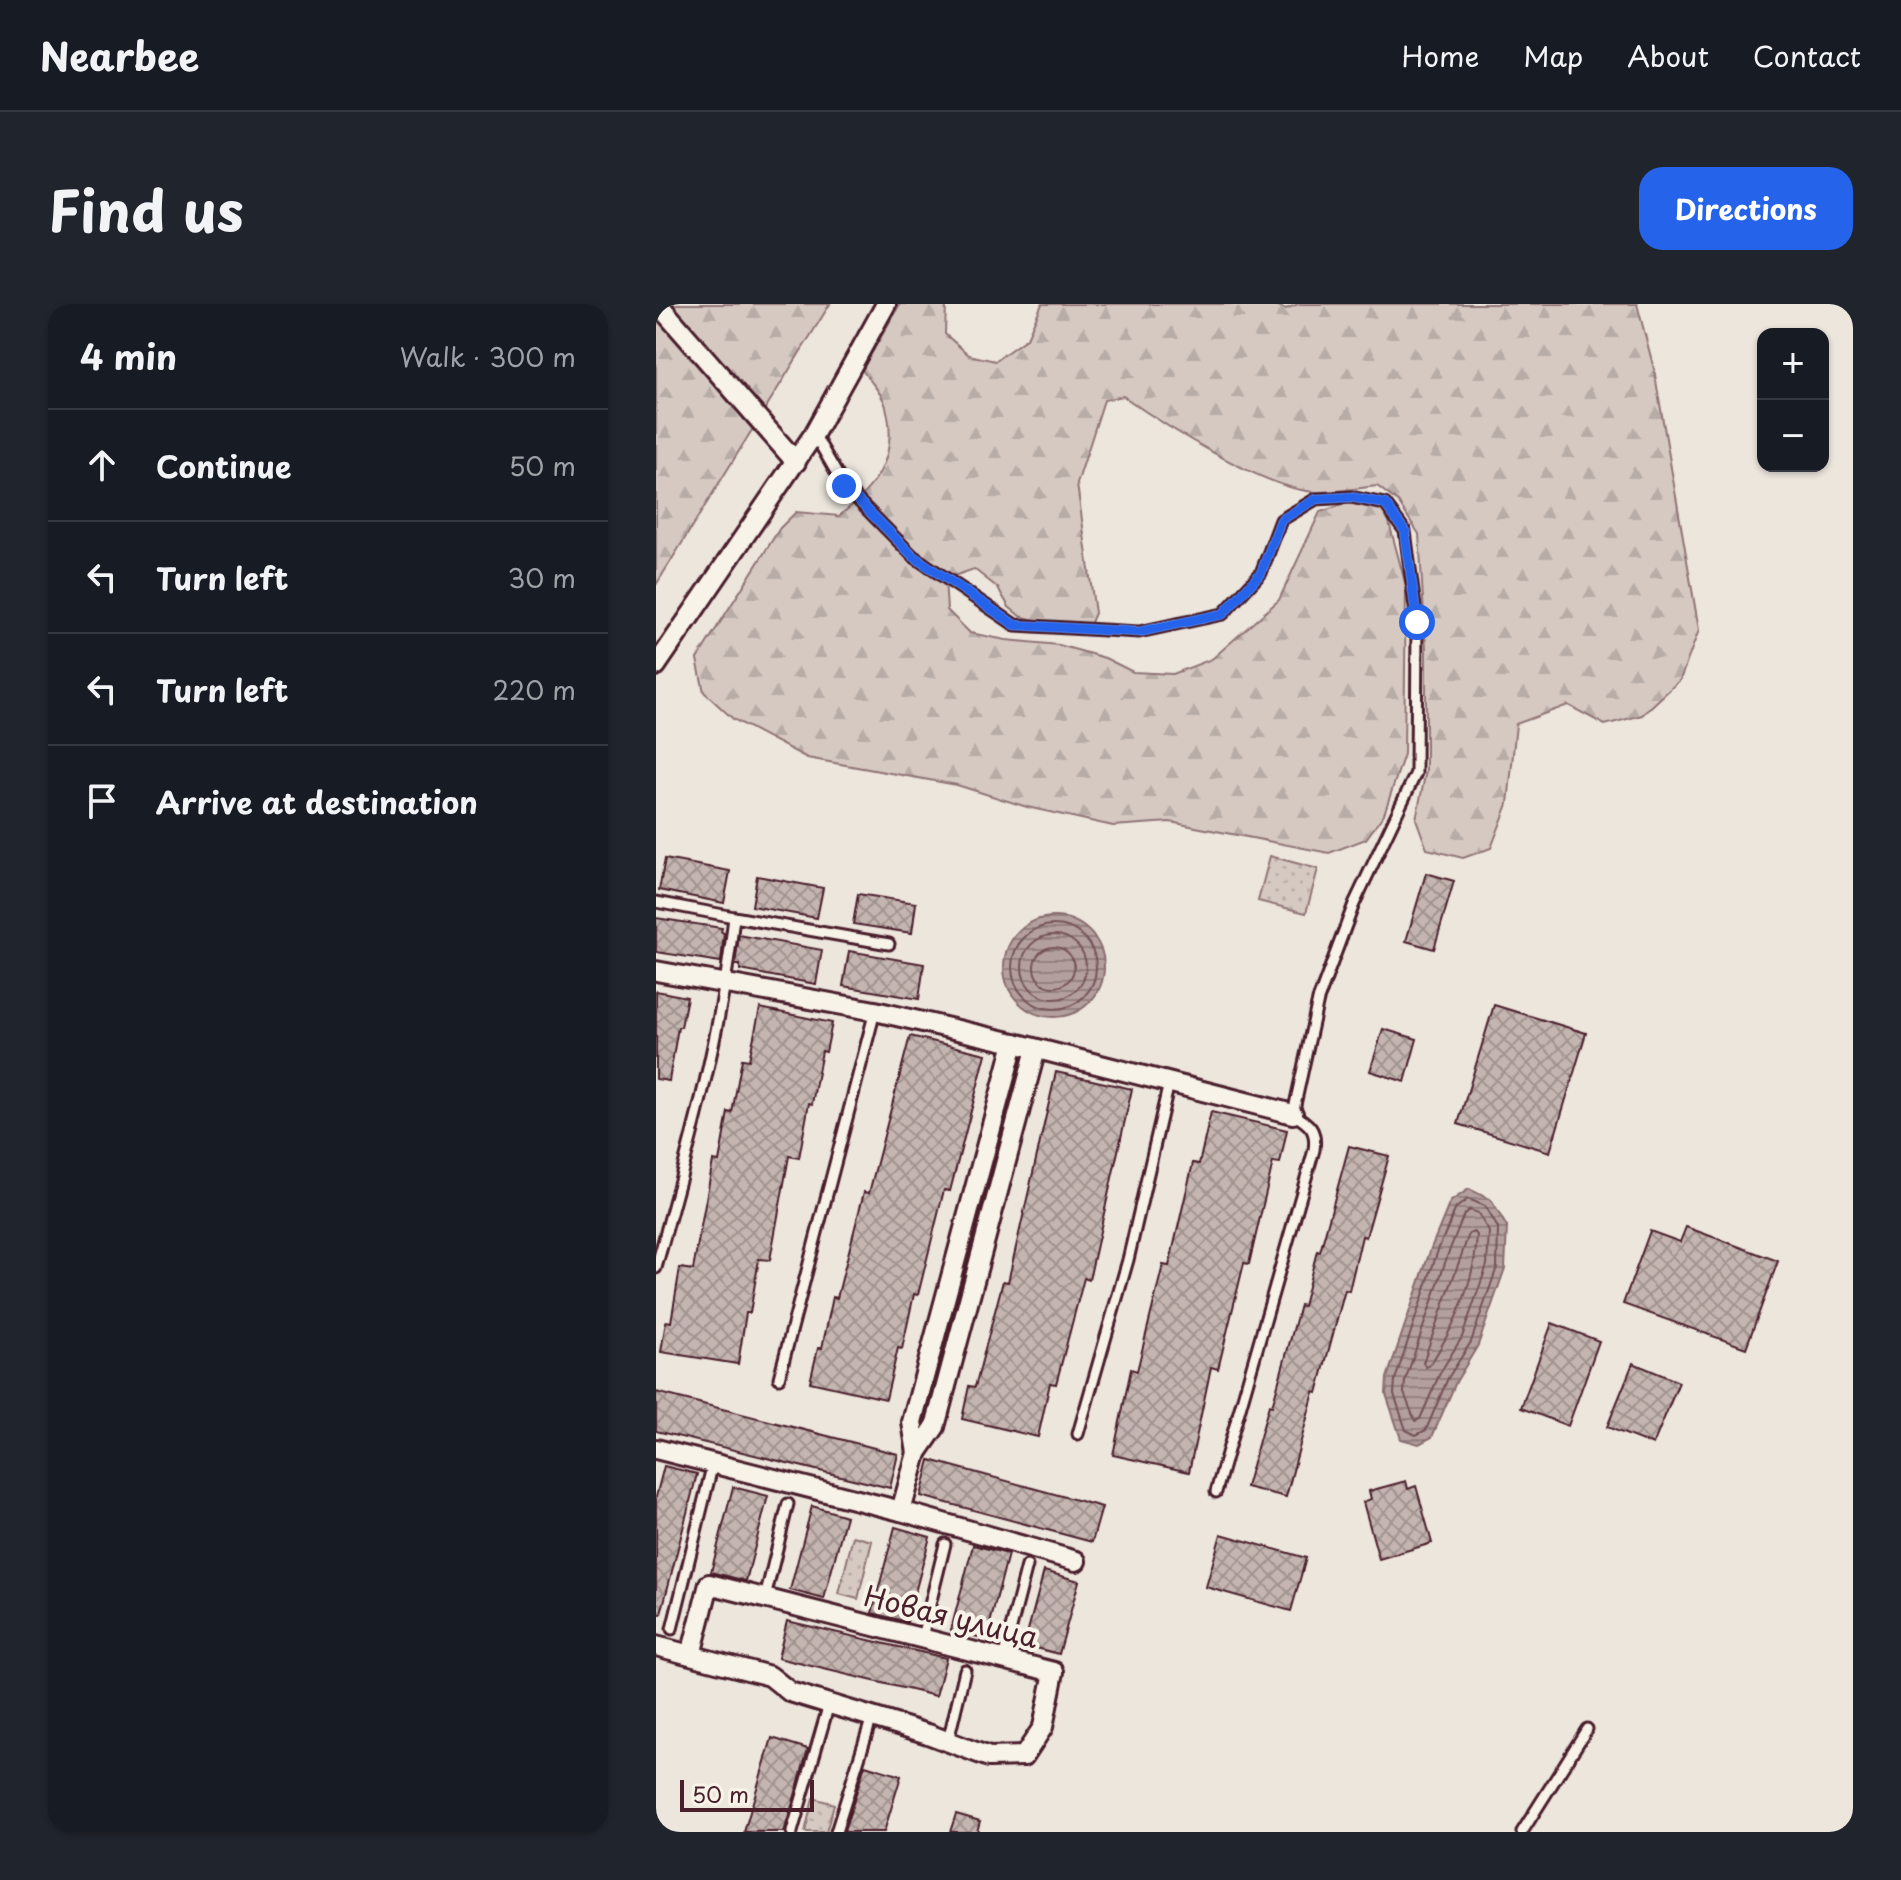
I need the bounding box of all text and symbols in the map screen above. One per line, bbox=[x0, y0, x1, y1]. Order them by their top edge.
text: Nearbee bbox=[40, 27, 199, 84]
text: Home bbox=[1401, 34, 1479, 77]
text: Map bbox=[1523, 34, 1583, 77]
text: About bbox=[1627, 34, 1709, 77]
text: Contact bbox=[1753, 34, 1861, 77]
text: Find us bbox=[48, 166, 244, 251]
button: Directions bbox=[1639, 167, 1853, 250]
map controls bbox=[1757, 328, 1829, 472]
button: + bbox=[1757, 328, 1829, 400]
text: 4 min bbox=[80, 330, 177, 382]
text: Walk · 300 m bbox=[400, 337, 576, 376]
button: − bbox=[1757, 400, 1829, 472]
icon: ahead bbox=[80, 443, 124, 487]
text: Continue bbox=[156, 443, 291, 488]
text: 50 m bbox=[509, 446, 576, 485]
route end bbox=[826, 468, 862, 504]
icon: left bbox=[80, 555, 124, 599]
text: Turn left bbox=[156, 555, 288, 600]
text: 30 m bbox=[508, 558, 576, 597]
route start bbox=[1399, 604, 1435, 640]
icon: left bbox=[80, 667, 124, 711]
text: Turn left bbox=[156, 667, 288, 712]
text: 220 m bbox=[492, 670, 576, 709]
icon: arrive bbox=[80, 779, 124, 823]
text: Arrive at destination bbox=[156, 779, 478, 824]
street label: Новая улица bbox=[860, 1573, 1043, 1658]
scale bar bbox=[680, 1776, 814, 1812]
text: 50 m bbox=[692, 1777, 749, 1810]

